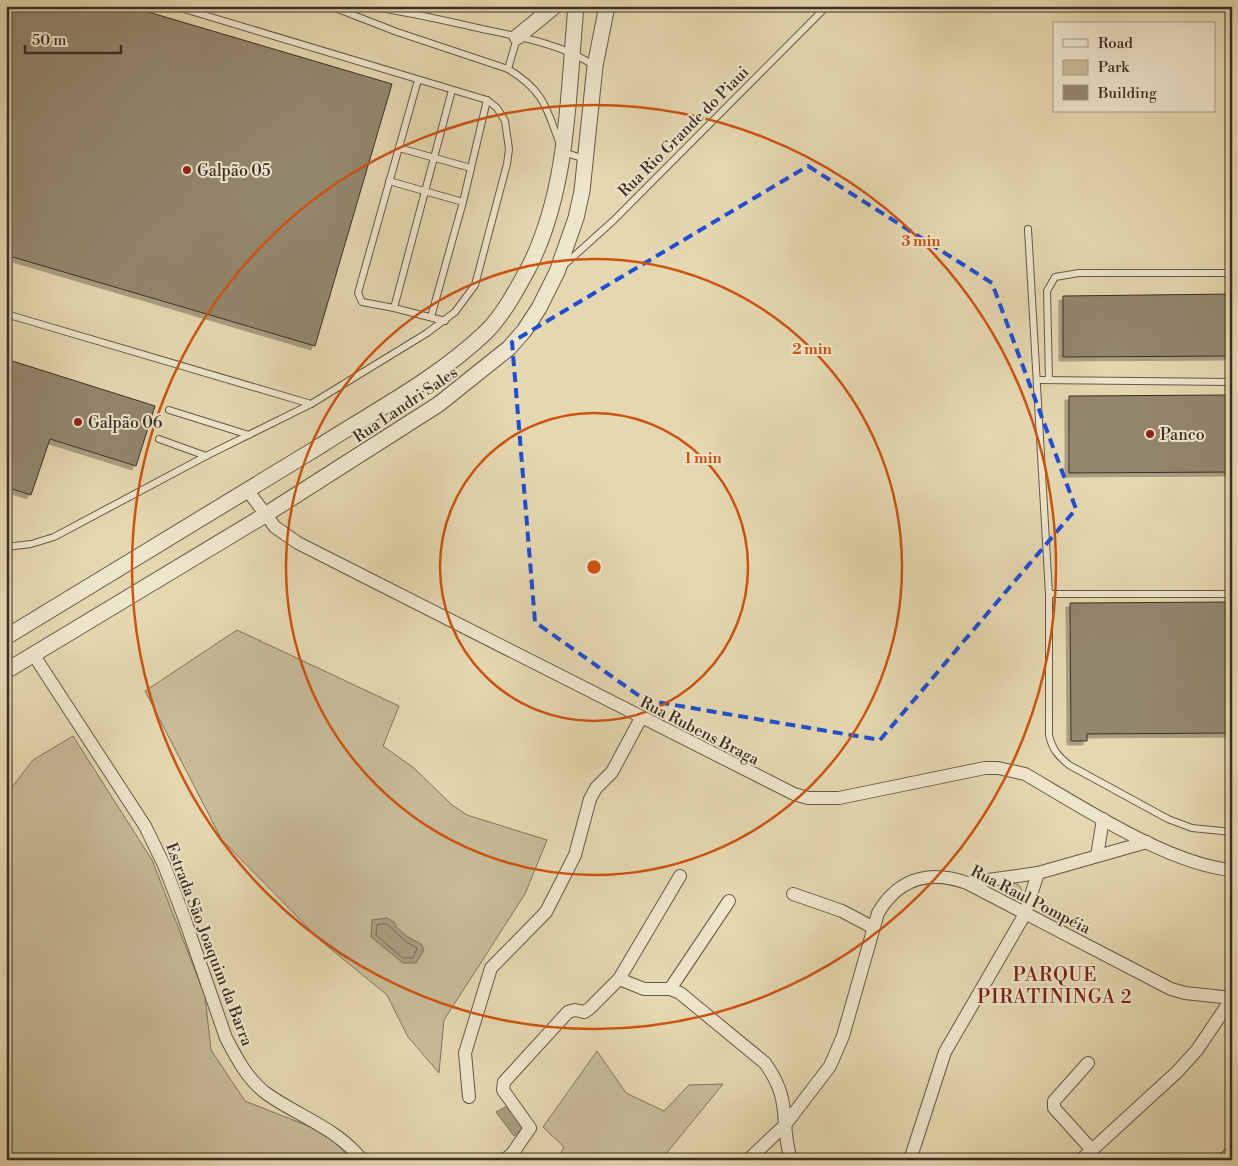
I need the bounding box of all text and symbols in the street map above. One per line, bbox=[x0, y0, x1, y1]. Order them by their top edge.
scale bar bbox=[25, 22, 121, 54]
legend bbox=[1053, 22, 1216, 112]
text: 50 m bbox=[32, 31, 66, 50]
text: Road bbox=[1098, 34, 1133, 53]
text: Park bbox=[1098, 58, 1130, 77]
street label: Rua Rio Grande do Piaui bbox=[614, 62, 753, 201]
text: Building bbox=[1097, 84, 1157, 103]
place label: Galpão 05 bbox=[197, 161, 271, 181]
marker: Galpão 05 bbox=[181, 164, 193, 176]
text: 3 min bbox=[901, 232, 941, 251]
text: 2 min bbox=[792, 340, 832, 359]
street label: Rua Landri Sales bbox=[349, 362, 462, 447]
place label: Galpão 06 bbox=[88, 413, 163, 433]
marker: Galpão 06 bbox=[72, 416, 84, 428]
place label: Panco bbox=[1160, 425, 1205, 445]
marker: Panco bbox=[1144, 428, 1156, 440]
text: 1 min bbox=[684, 449, 722, 468]
centre of rings bbox=[585, 558, 603, 576]
street label: Rua Rubens Braga bbox=[636, 692, 763, 770]
street label: Estrada São Joaquim da Barra bbox=[161, 840, 257, 1050]
street label: Rua Raul Pompéia bbox=[967, 861, 1095, 939]
district label: PARQUE PIRATININGA 2 bbox=[977, 963, 1133, 1009]

